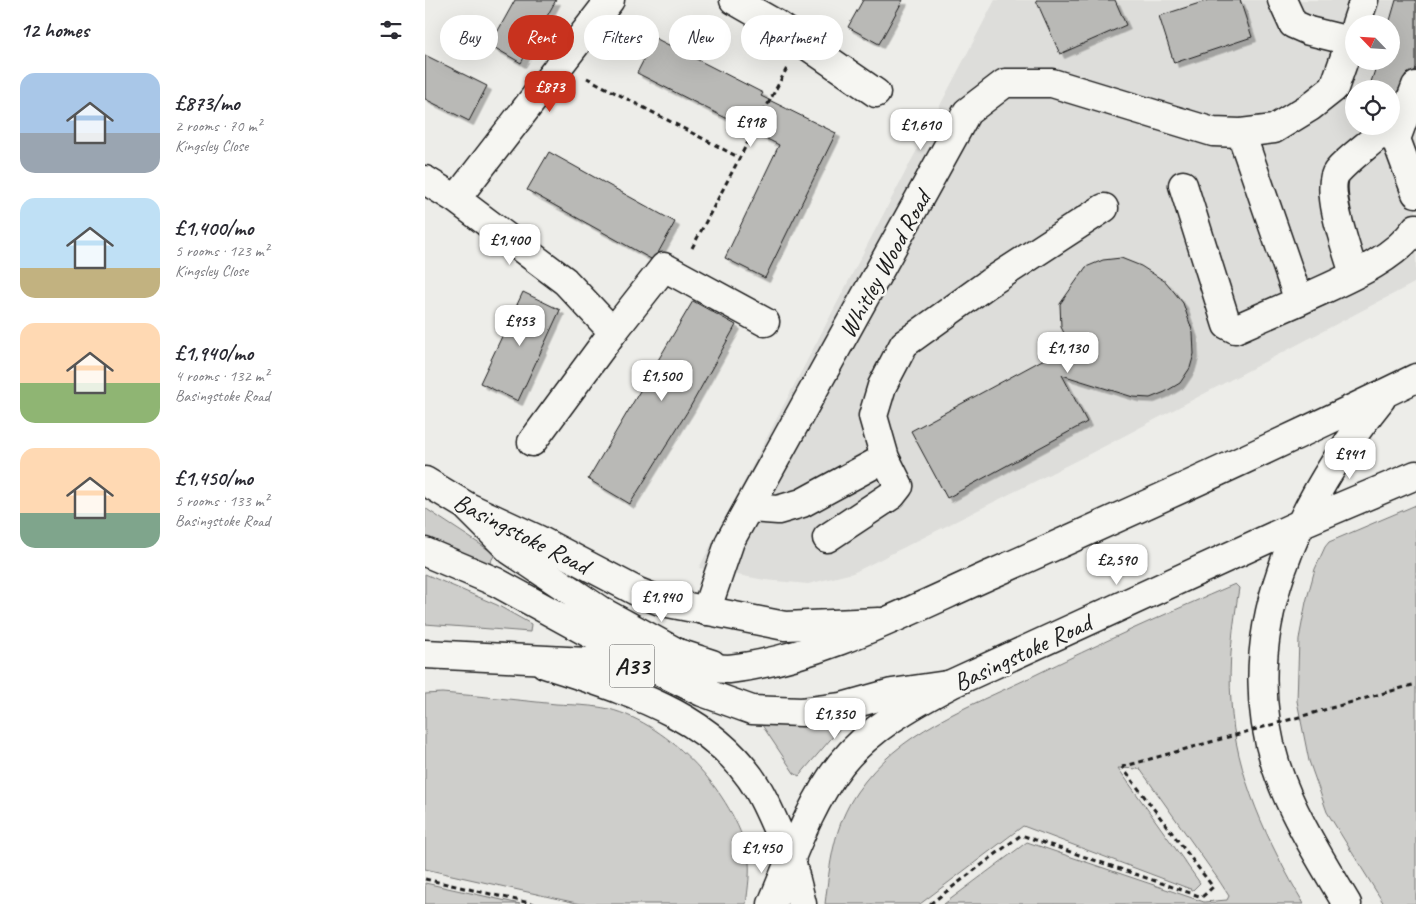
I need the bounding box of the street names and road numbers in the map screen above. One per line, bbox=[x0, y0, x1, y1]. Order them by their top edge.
street label: Whitley Wood Road bbox=[831, 183, 940, 344]
street label: Basingstoke Road bbox=[448, 486, 599, 584]
street label: Basingstoke Road bbox=[948, 605, 1100, 699]
road number: A33 bbox=[609, 644, 655, 688]

